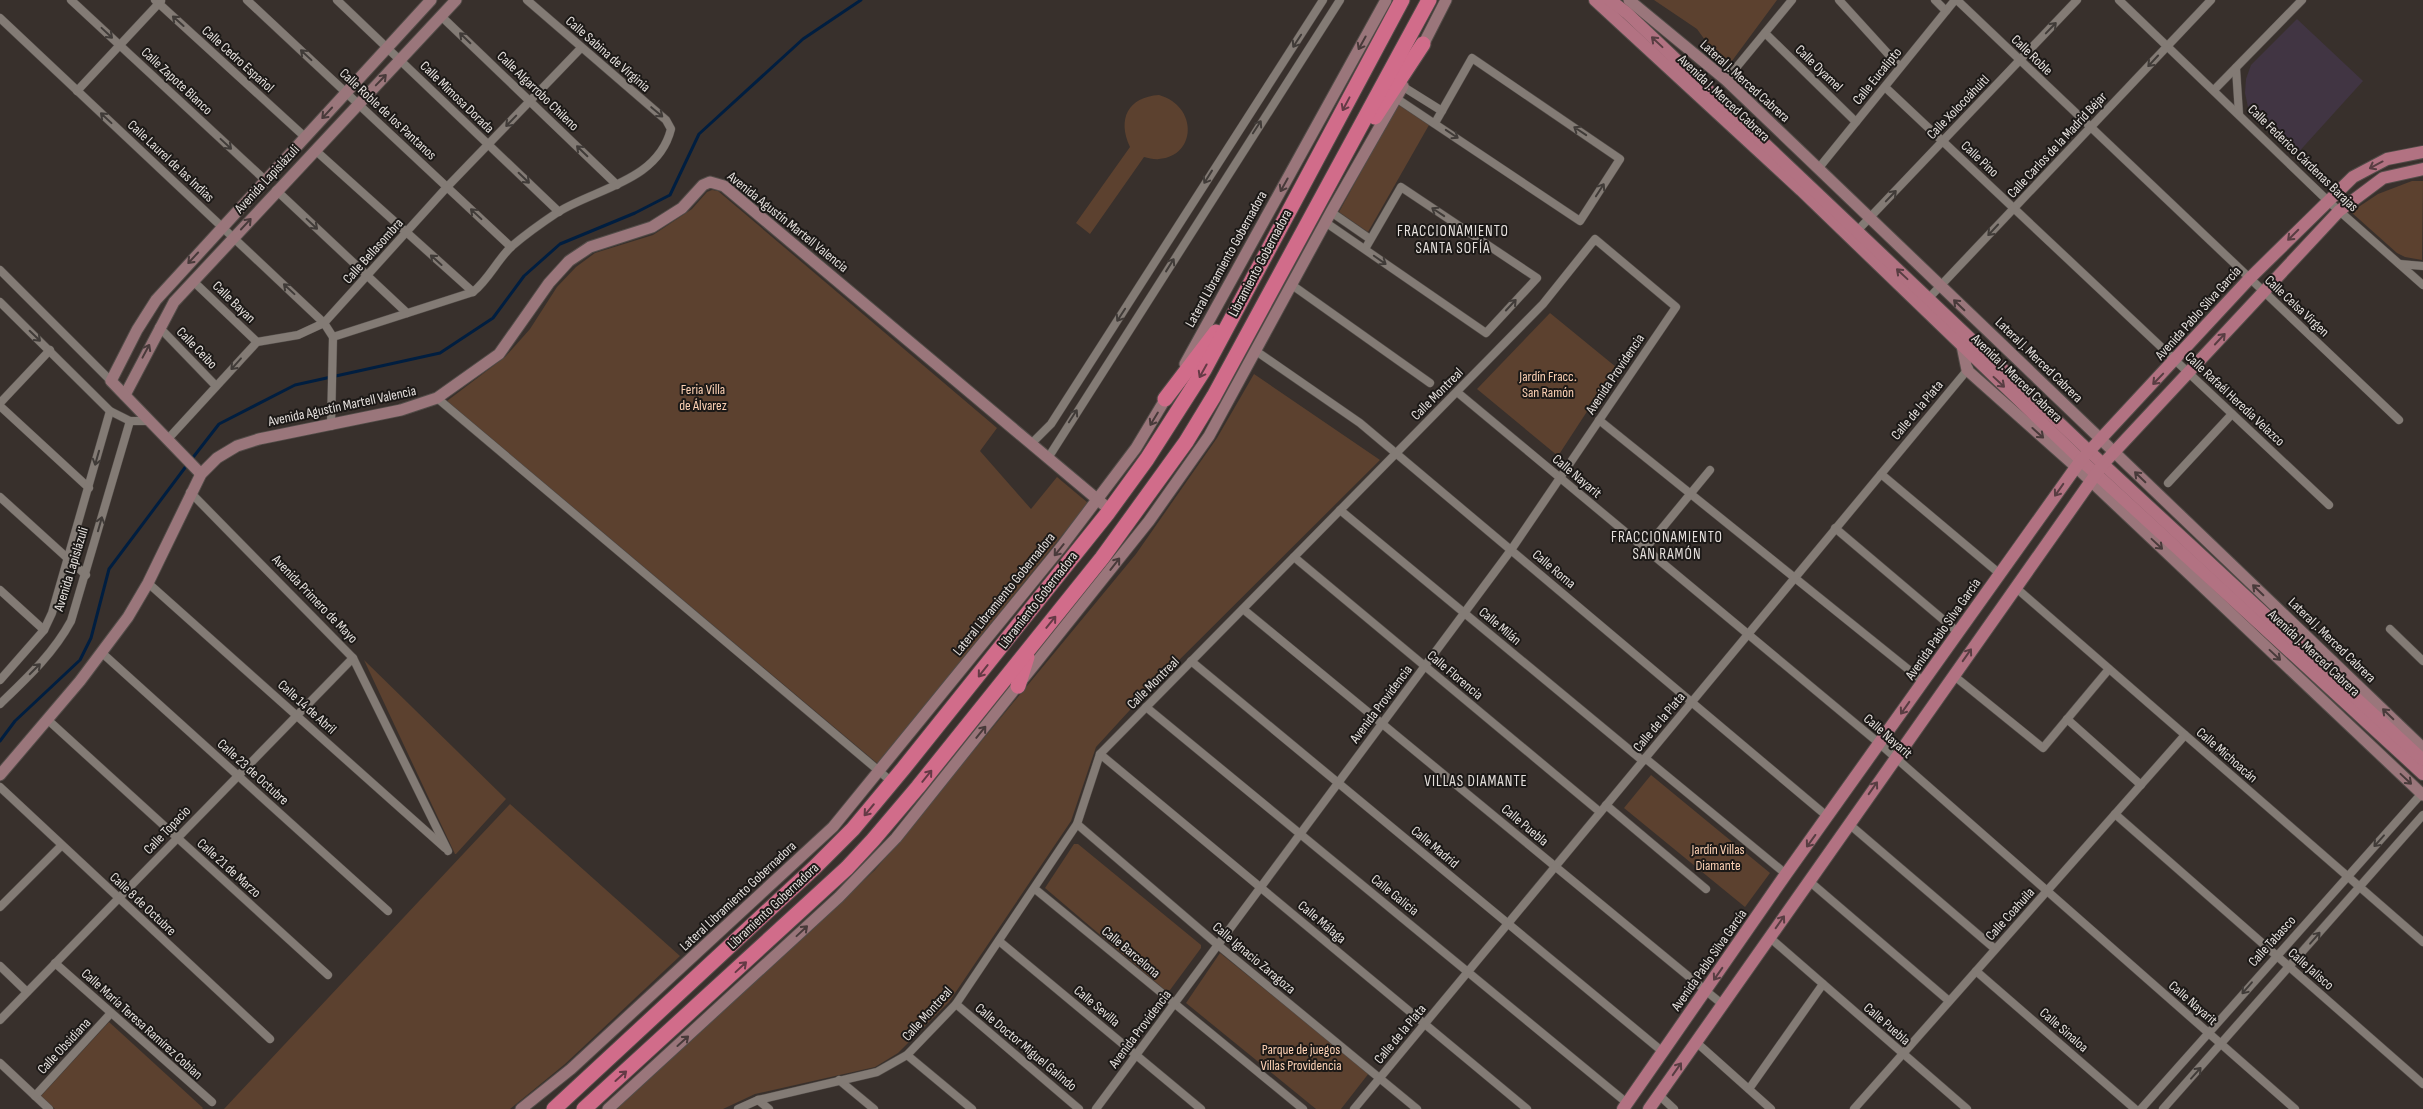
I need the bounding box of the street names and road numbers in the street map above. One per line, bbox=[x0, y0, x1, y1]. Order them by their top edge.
street label: Calle Sabina de Virginia bbox=[562, 13, 654, 95]
street label: Calle Cedro Español bbox=[198, 22, 278, 96]
street label: Calle Roble bbox=[2008, 31, 2056, 79]
street label: Lateral J. Merced Cabrera bbox=[1696, 36, 1794, 126]
street label: Calle Oyamel bbox=[1792, 41, 1846, 95]
street label: Calle Zapote Blanco bbox=[138, 44, 216, 118]
street label: Calle Eucalipto bbox=[1849, 44, 1905, 108]
street label: Calle Algarrobo Chileno bbox=[493, 48, 583, 135]
street label: Avenida J. Merced Cabrera bbox=[1674, 50, 1774, 145]
street label: Calle Mimosa Dorada bbox=[416, 57, 498, 137]
street label: Calle Roble de los Pantanos bbox=[336, 65, 440, 163]
street label: Calle Xolocoáhuitl bbox=[1923, 71, 1993, 143]
street label: Calle Carlos de la Madrid Béjar bbox=[2004, 89, 2110, 201]
street label: Calle Federico Cárdenas Barajas bbox=[2244, 101, 2362, 215]
street label: Calle Laurel de las Indias bbox=[124, 116, 218, 206]
street label: Calle Pino bbox=[1958, 137, 2003, 181]
street label: Avenida Lapislázuli bbox=[230, 141, 303, 217]
street label: Avenida Agustín Martell Valencia bbox=[723, 167, 852, 276]
street label: Lateral Libramiento Gobernadora bbox=[1182, 188, 1270, 330]
street label: Libramiento Gobernadora bbox=[1225, 207, 1295, 319]
street label: Calle Bellasombra bbox=[339, 215, 407, 287]
street label: Avenida Pablo Silva García bbox=[2151, 263, 2244, 364]
street label: Calle Celsa Virgen bbox=[2261, 272, 2333, 340]
street label: Calle Bayan bbox=[209, 277, 259, 327]
street label: Lateral J. Merced Cabrera bbox=[1992, 314, 2086, 406]
street label: Calle Ceibo bbox=[173, 324, 221, 373]
street label: Avenida J. Merced Cabrera bbox=[1967, 330, 2066, 426]
street label: Avenida Providencia bbox=[1581, 331, 1648, 418]
street label: Calle Rafaél Heredia Velazco bbox=[2182, 348, 2289, 450]
street label: Calle Montreal bbox=[1407, 364, 1467, 424]
street label: Calle de la Plata bbox=[1887, 377, 1947, 443]
street label: Avenida Agustín Martell Valencia bbox=[266, 382, 417, 430]
street label: Calle Nayarit bbox=[1549, 451, 1605, 501]
street label: Avenida Lapislázuli bbox=[50, 525, 92, 614]
street label: Lateral Libramiento Gobernadora bbox=[949, 529, 1059, 659]
street label: Calle Roma bbox=[1529, 546, 1579, 592]
street label: Libramiento Gobernadora bbox=[995, 548, 1081, 652]
street label: Avenida Primero de Mayo bbox=[268, 551, 362, 647]
street label: Avenida Pablo Silva García bbox=[1901, 575, 1984, 684]
street label: Lateral J. Merced Cabrera bbox=[2285, 594, 2379, 686]
street label: Calle Milán bbox=[1475, 603, 1525, 649]
street label: Avenida J. Merced Cabrera bbox=[2264, 605, 2364, 700]
street label: Calle Florencia bbox=[1424, 647, 1486, 703]
street label: Calle Montreal bbox=[1123, 653, 1183, 713]
street label: Avenida Providencia bbox=[1346, 662, 1416, 747]
street label: Calle 14 de Abril bbox=[274, 676, 340, 738]
street label: Calle de la Plata bbox=[1629, 689, 1689, 755]
street label: Calle Nayarit bbox=[1860, 710, 1916, 762]
street label: Calle Michoacán bbox=[2193, 724, 2261, 786]
street label: Calle 23 de Octubre bbox=[214, 735, 292, 809]
street label: Calle Puebla bbox=[1498, 800, 1552, 850]
street label: Calle Topacio bbox=[140, 802, 194, 858]
street label: Calle Madrid bbox=[1408, 822, 1462, 872]
street label: Calle 21 de Marzo bbox=[194, 835, 265, 901]
street label: Lateral Libramiento Gobernadora bbox=[676, 838, 800, 954]
street label: Libramiento Gobernadora bbox=[724, 859, 822, 953]
street label: Calle 8 de Octubre bbox=[106, 869, 180, 939]
street label: Calle Galicia bbox=[1368, 871, 1422, 919]
street label: Calle Coahuila bbox=[1982, 884, 2038, 944]
street label: Calle Málaga bbox=[1295, 897, 1349, 947]
street label: Avenida Pablo Silva García bbox=[1667, 906, 1750, 1015]
street label: Calle Tabasco bbox=[2245, 912, 2299, 970]
street label: Calle Ignacio Zaragoza bbox=[1209, 918, 1299, 998]
street label: Calle Barcelona bbox=[1098, 923, 1164, 981]
street label: Calle Jalisco bbox=[2285, 944, 2338, 994]
street label: Calle María Teresa Ramírez Cobian bbox=[78, 965, 206, 1083]
street label: Calle Nayarit bbox=[2165, 977, 2221, 1029]
street label: Calle Sevilla bbox=[1070, 982, 1124, 1030]
street label: Calle Montreal bbox=[898, 983, 956, 1045]
street label: Avenida Providencia bbox=[1105, 987, 1175, 1072]
street label: Calle Doctor Miguel Galindo bbox=[972, 999, 1081, 1095]
street label: Calle Puebla bbox=[1860, 999, 1914, 1049]
street label: Calle de la Plata bbox=[1370, 1001, 1430, 1067]
street label: Calle Sinaloa bbox=[2036, 1004, 2092, 1056]
street label: Calle Obsidiana bbox=[34, 1014, 94, 1078]

